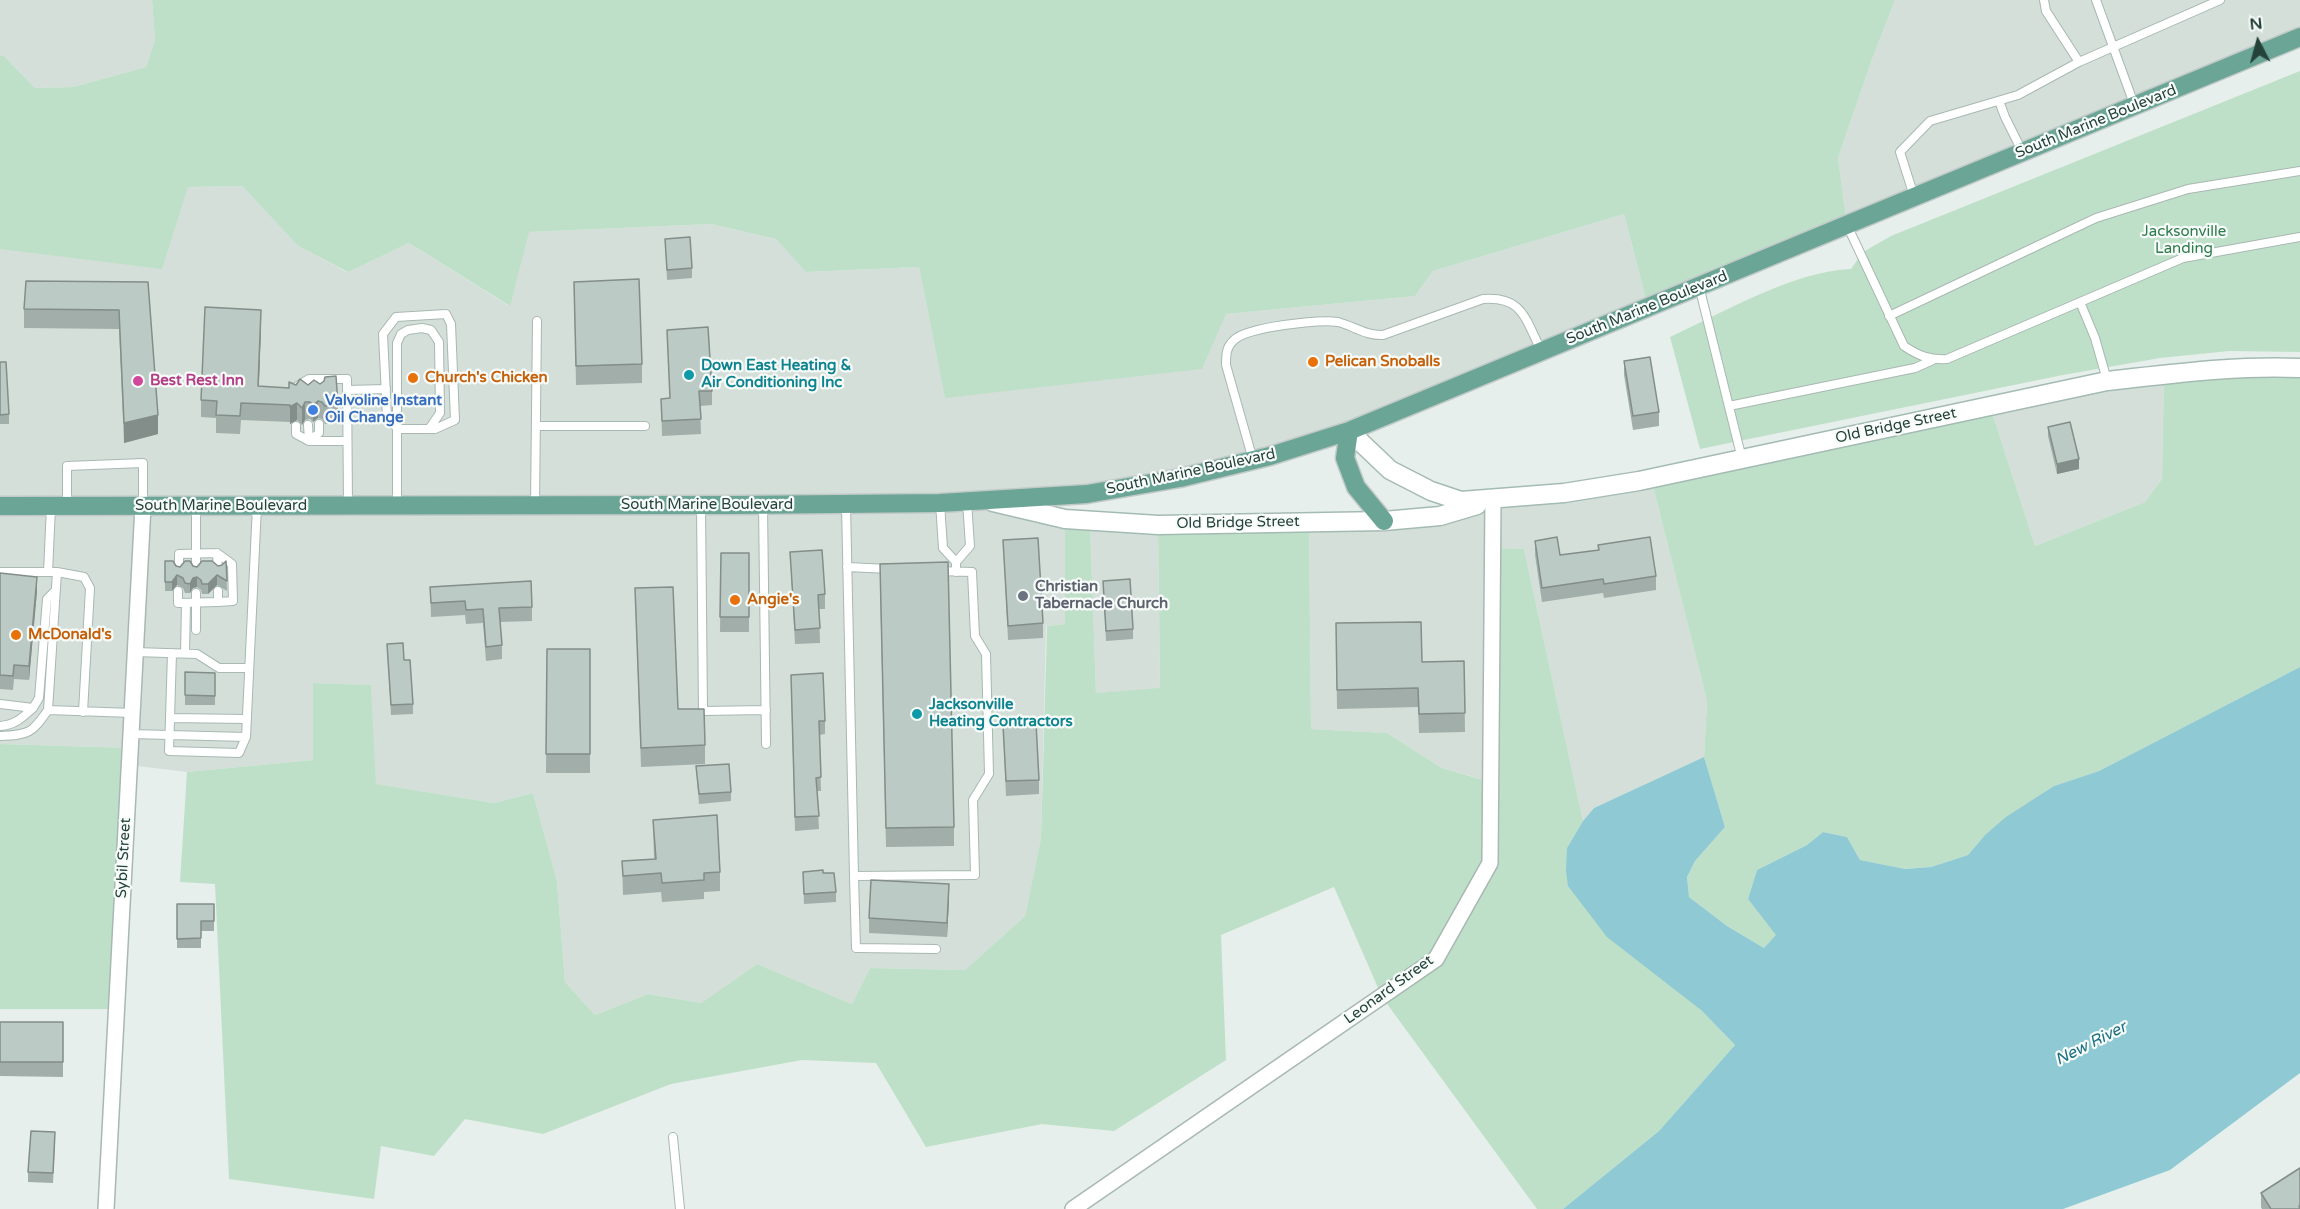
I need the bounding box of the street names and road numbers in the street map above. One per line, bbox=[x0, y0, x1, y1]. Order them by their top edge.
street label: South Marine Boulevard bbox=[2013, 81, 2179, 163]
street label: South Marine Boulevard bbox=[1564, 267, 1730, 349]
street label: Old Bridge Street bbox=[1834, 404, 1958, 448]
street label: South Marine Boulevard bbox=[1105, 445, 1277, 499]
street label: South Marine Boulevard bbox=[621, 496, 793, 514]
street label: South Marine Boulevard bbox=[135, 497, 307, 515]
street label: Old Bridge Street bbox=[1176, 513, 1300, 533]
street label: Sybil Street bbox=[113, 817, 135, 899]
street label: Leonard Street bbox=[1341, 952, 1437, 1028]

